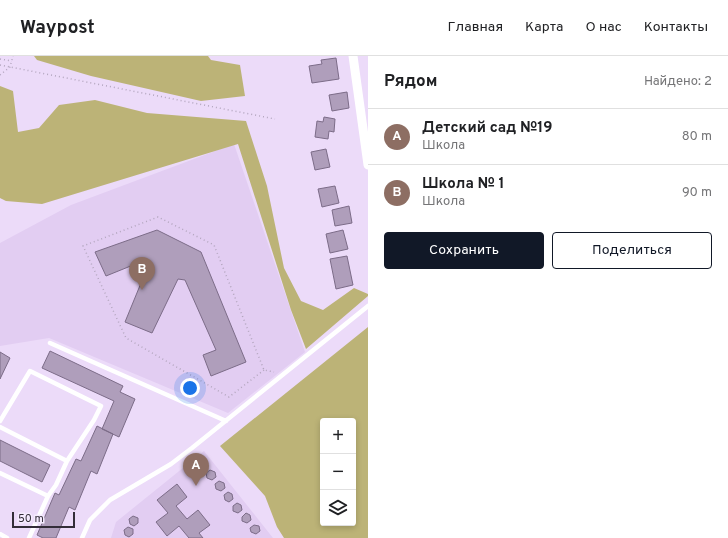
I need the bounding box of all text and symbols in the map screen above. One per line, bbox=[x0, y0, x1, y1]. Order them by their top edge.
text: Waypost bbox=[20, 16, 95, 40]
text: Главная bbox=[448, 19, 503, 36]
text: Карта bbox=[525, 19, 563, 36]
text: О нас bbox=[585, 19, 622, 36]
text: Контакты bbox=[644, 19, 708, 36]
text: Рядом bbox=[384, 71, 437, 93]
text: Найдено: 2 bbox=[644, 74, 712, 90]
text: Детский сад №19 bbox=[422, 119, 552, 138]
text: A bbox=[392, 129, 402, 145]
text: 80 m bbox=[682, 129, 712, 145]
text: Школа bbox=[422, 138, 465, 154]
text: Школа № 1 bbox=[422, 175, 504, 194]
text: B bbox=[393, 185, 401, 201]
text: 90 m bbox=[682, 185, 712, 201]
text: Школа bbox=[422, 194, 465, 210]
button: Сохранить bbox=[384, 232, 544, 269]
button: Поделиться bbox=[552, 232, 712, 269]
pin: B bbox=[129, 257, 155, 290]
your location bbox=[180, 378, 200, 398]
map controls bbox=[320, 418, 356, 526]
button: + bbox=[320, 418, 356, 454]
pin: A bbox=[183, 453, 209, 486]
button: − bbox=[320, 454, 356, 490]
button: layers bbox=[320, 490, 356, 526]
scale bar bbox=[12, 510, 75, 529]
text: 50 m bbox=[18, 512, 44, 526]

